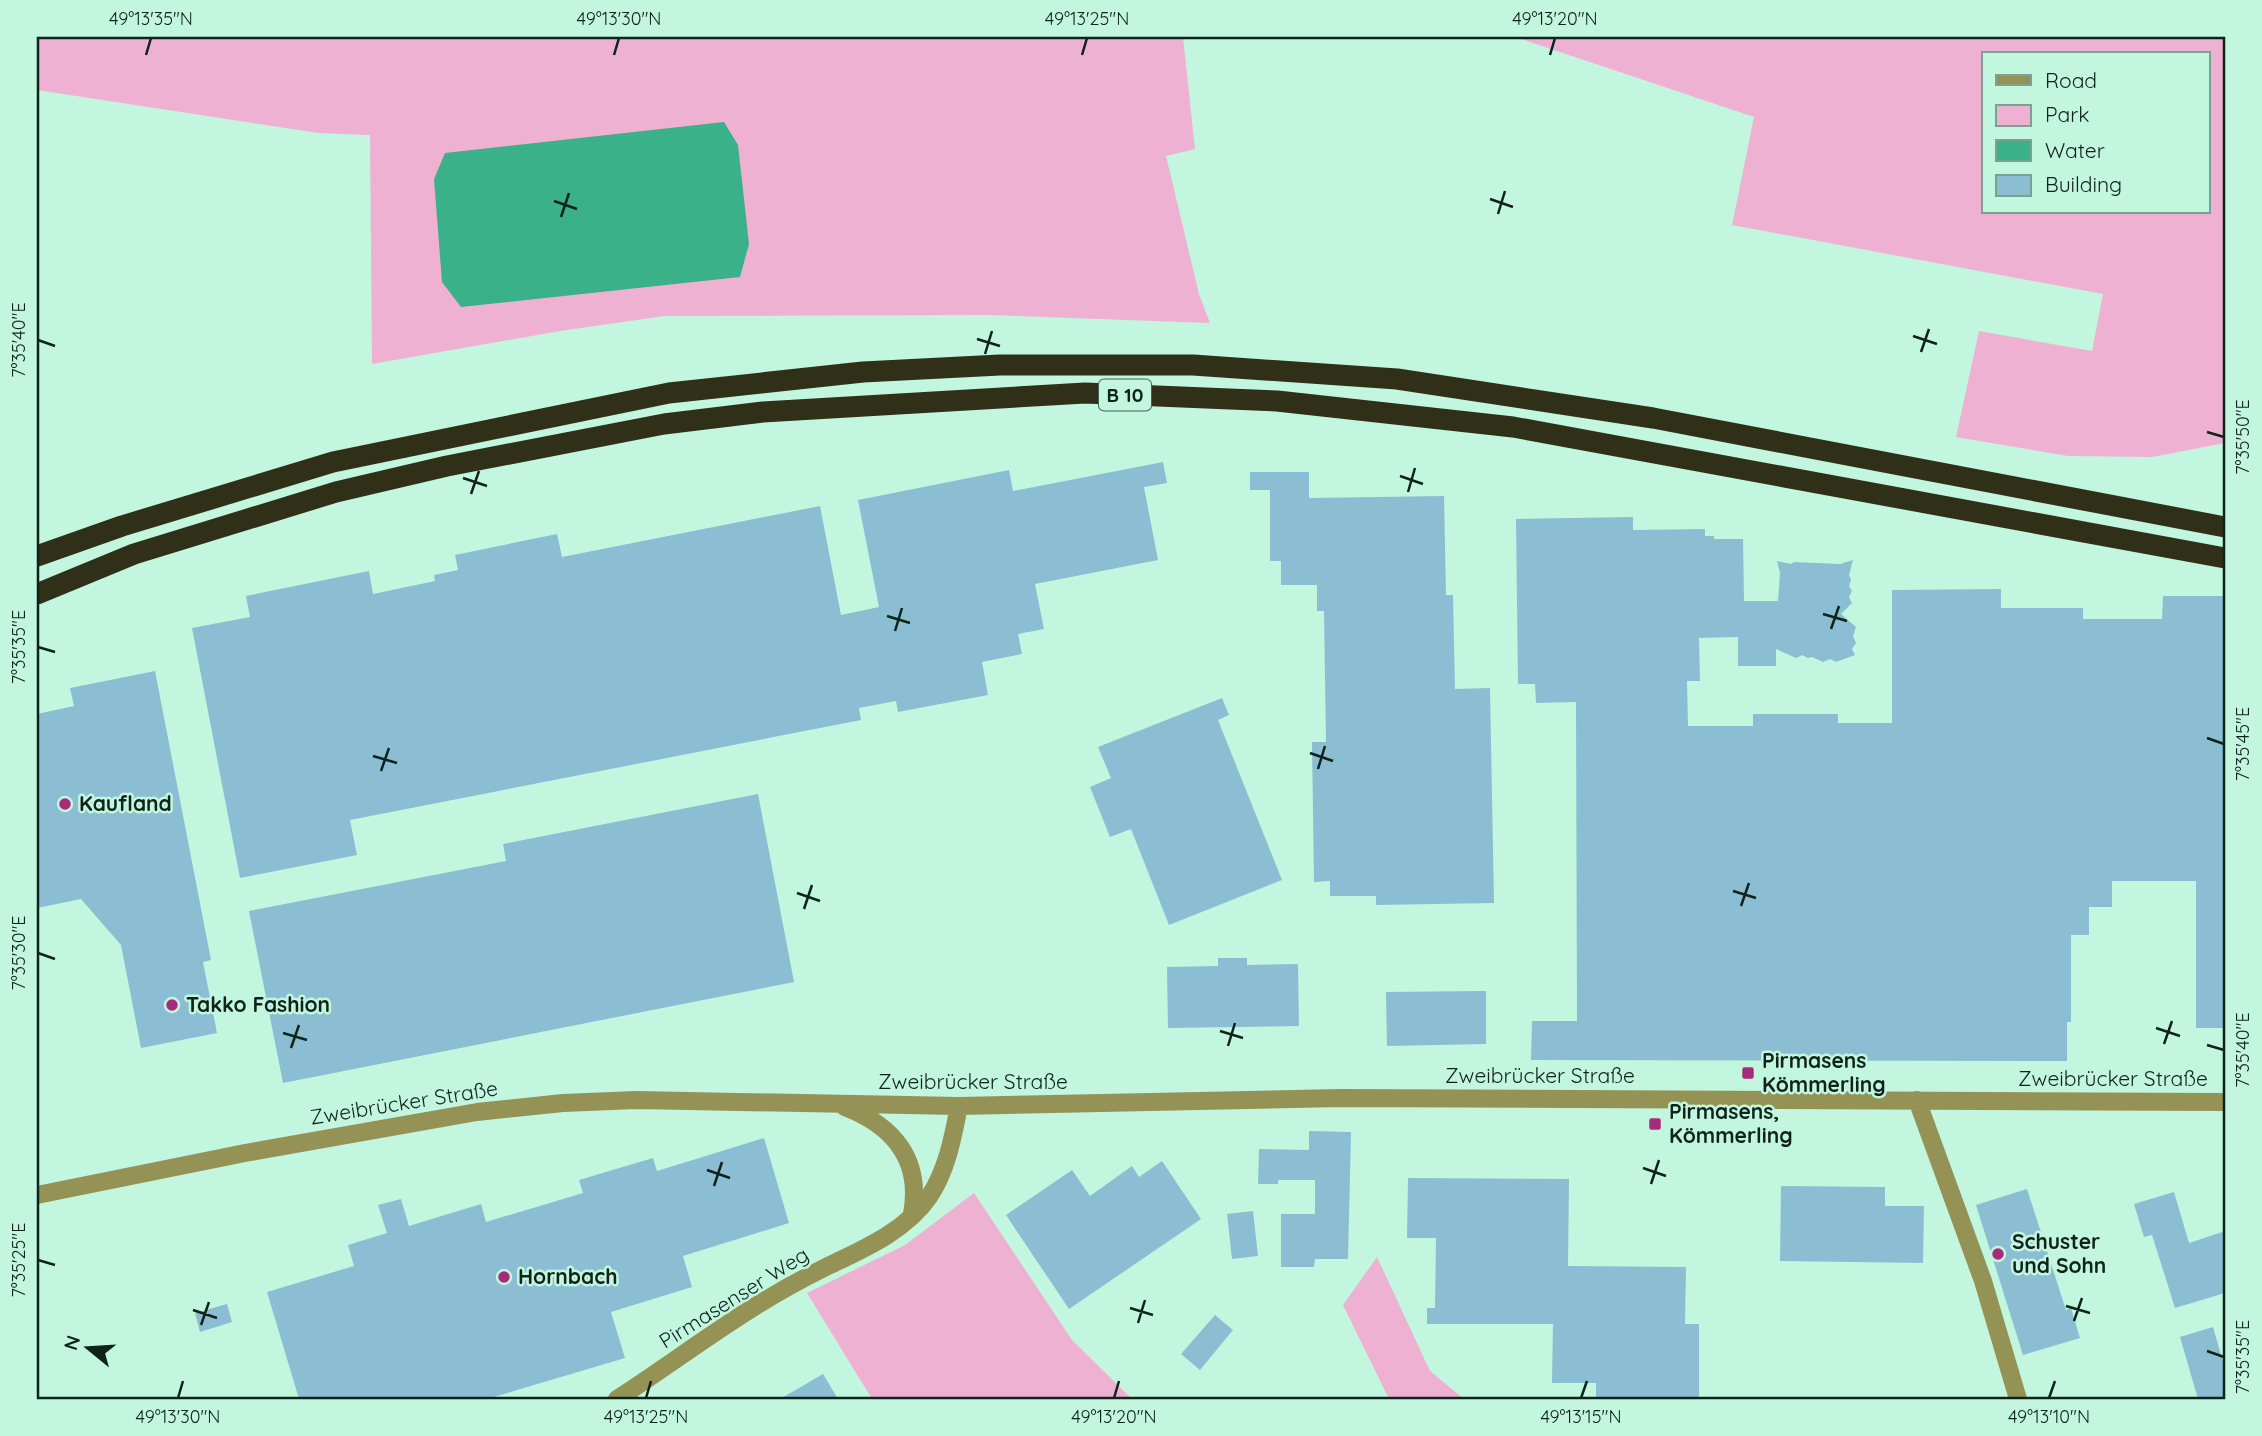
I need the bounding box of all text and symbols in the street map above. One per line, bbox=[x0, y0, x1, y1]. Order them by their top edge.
text: 49°13'35"N bbox=[109, 7, 193, 30]
text: 49°13'30"N bbox=[577, 7, 661, 30]
text: 49°13'25"N bbox=[1045, 7, 1129, 30]
text: 49°13'20"N bbox=[1512, 7, 1598, 30]
legend bbox=[1982, 52, 2210, 214]
text: Road bbox=[2045, 67, 2097, 93]
text: Park bbox=[2045, 101, 2089, 127]
text: Water bbox=[2045, 137, 2105, 163]
text: Building bbox=[2045, 171, 2122, 197]
text: 7°35'40"E bbox=[7, 302, 30, 378]
road number: B 10 bbox=[1099, 380, 1151, 410]
text: 7°35'50"E bbox=[2231, 399, 2254, 475]
text: 7°35'35"E bbox=[7, 610, 30, 684]
text: 7°35'45"E bbox=[2231, 707, 2254, 781]
place label: Kaufland bbox=[79, 790, 172, 816]
marker: Kaufland bbox=[57, 796, 73, 812]
text: 7°35'30"E bbox=[7, 915, 30, 991]
place label: Takko Fashion bbox=[186, 991, 330, 1017]
marker: Takko Fashion bbox=[164, 997, 180, 1013]
text: 7°35'40"E bbox=[2231, 1012, 2254, 1088]
place label: Pirmasens Kömmerling bbox=[1762, 1047, 1886, 1097]
street label: Zweibrücker Straße bbox=[1445, 1062, 1635, 1088]
marker: Pirmasens Kömmerling bbox=[1740, 1065, 1756, 1081]
street label: Zweibrücker Straße bbox=[2018, 1065, 2208, 1091]
street label: Zweibrücker Straße bbox=[878, 1068, 1068, 1094]
street label: Zweibrücker Straße bbox=[308, 1074, 500, 1130]
place label: Pirmasens, Kömmerling bbox=[1669, 1098, 1793, 1148]
marker: Pirmasens, Kömmerling bbox=[1647, 1116, 1663, 1132]
text: 7°35'25"E bbox=[7, 1223, 30, 1297]
place label: Schuster und Sohn bbox=[2012, 1228, 2106, 1278]
street label: Pirmasenser Weg bbox=[654, 1241, 813, 1354]
marker: Schuster und Sohn bbox=[1990, 1246, 2006, 1262]
place label: Hornbach bbox=[518, 1263, 617, 1289]
marker: Hornbach bbox=[496, 1269, 512, 1285]
north arrow bbox=[52, 1314, 122, 1384]
text: 7°35'35"E bbox=[2231, 1320, 2254, 1394]
text: N bbox=[58, 1332, 85, 1353]
text: 49°13'30"N bbox=[136, 1405, 220, 1428]
text: 49°13'25"N bbox=[604, 1405, 688, 1428]
text: 49°13'20"N bbox=[1071, 1405, 1157, 1428]
text: 49°13'15"N bbox=[1540, 1405, 1622, 1428]
text: 49°13'10"N bbox=[2008, 1405, 2090, 1428]

